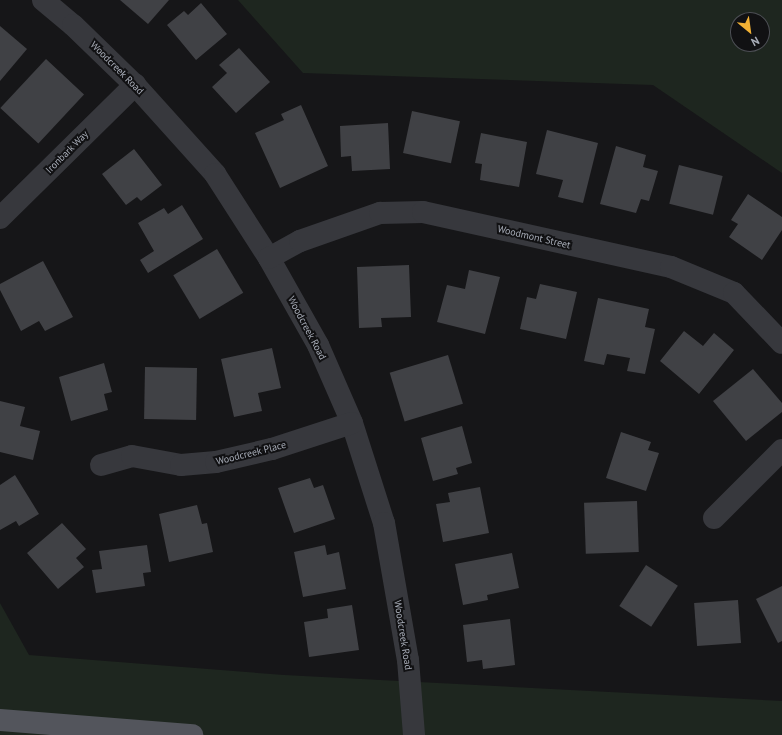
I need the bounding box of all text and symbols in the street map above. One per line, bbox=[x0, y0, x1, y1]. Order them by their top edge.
north arrow bbox=[730, 12, 770, 52]
text: N bbox=[749, 34, 762, 49]
street label: Woodcreek Road bbox=[88, 39, 146, 97]
street label: Ironbark Way bbox=[43, 128, 91, 176]
street label: Woodmont Street bbox=[496, 223, 572, 251]
street label: Woodcreek Road bbox=[285, 294, 329, 362]
street label: Woodcreek Place bbox=[215, 438, 287, 468]
street label: Woodcreek Road bbox=[392, 599, 414, 671]

